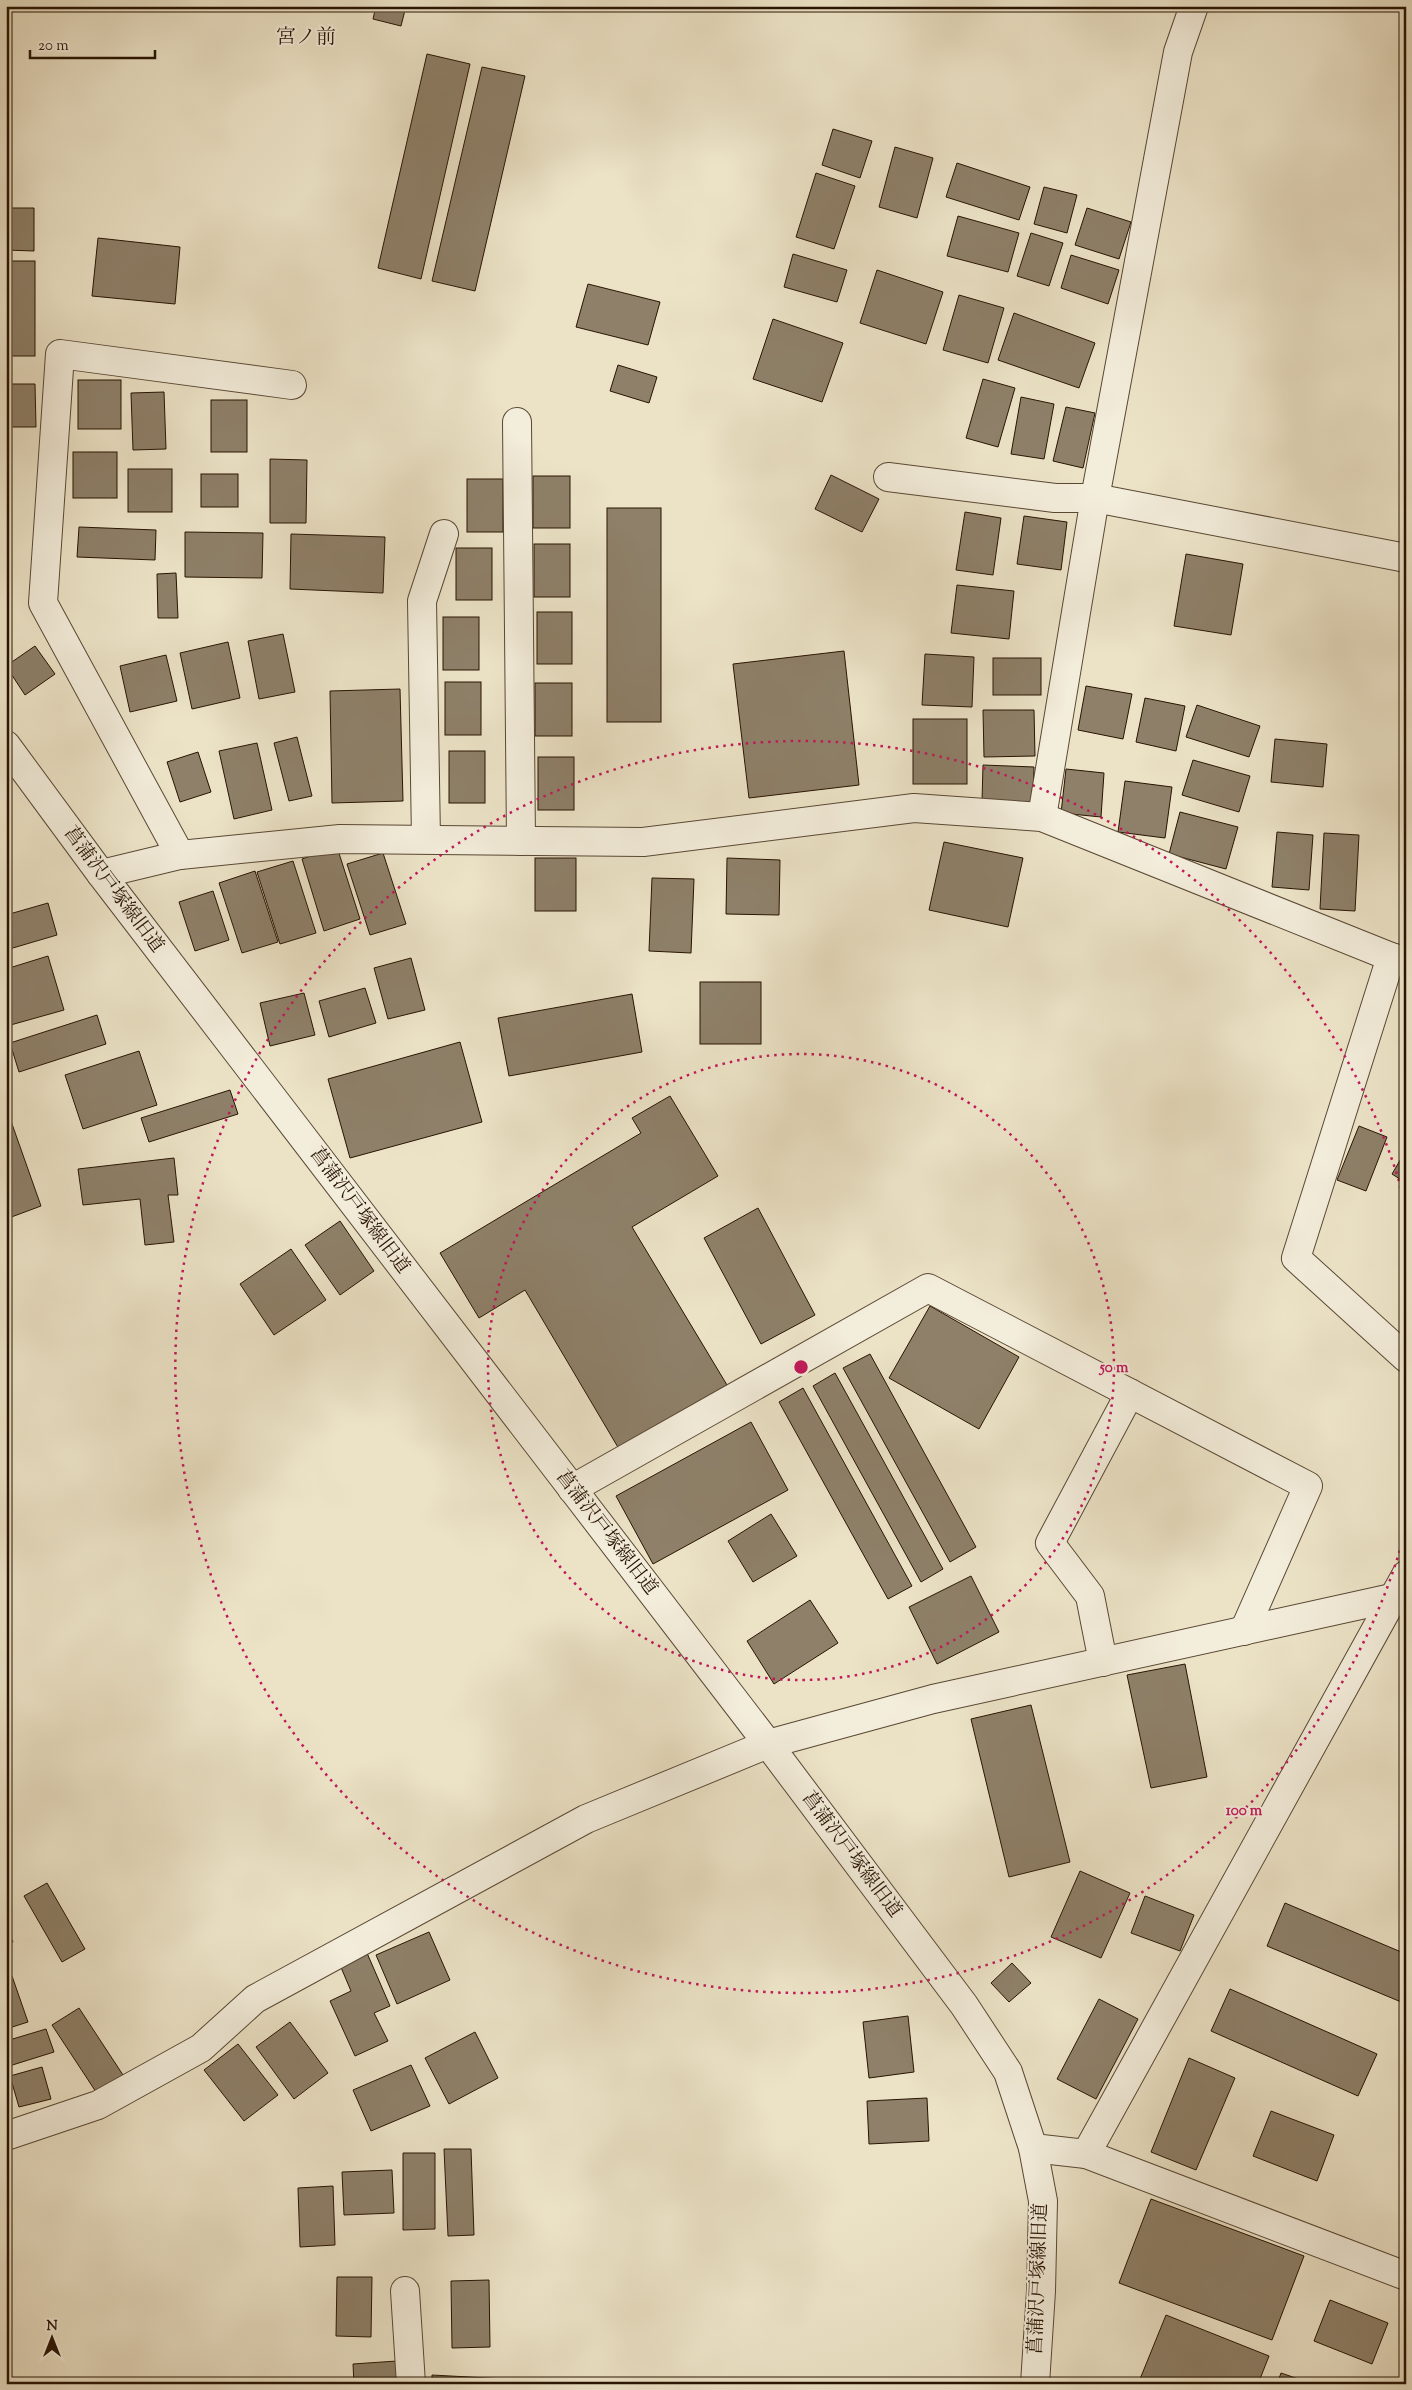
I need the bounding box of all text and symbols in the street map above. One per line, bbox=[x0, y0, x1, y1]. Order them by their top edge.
district label: 宮ノ前 bbox=[276, 24, 336, 53]
scale bar bbox=[30, 28, 155, 60]
text: 20 m bbox=[38, 36, 69, 57]
street label: 菖蒲沢戸塚線旧道 bbox=[56, 821, 170, 959]
street label: 菖蒲沢戸塚線旧道 bbox=[302, 1142, 416, 1280]
centre of rings bbox=[792, 1358, 810, 1376]
text: 50 m bbox=[1099, 1358, 1129, 1379]
street label: 菖蒲沢戸塚線旧道 bbox=[549, 1465, 663, 1601]
street label: 菖蒲沢戸塚線旧道 bbox=[794, 1786, 908, 1924]
text: 100 m bbox=[1226, 1801, 1263, 1822]
street label: 菖蒲沢戸塚線旧道 bbox=[1023, 2203, 1055, 2355]
north arrow bbox=[28, 2312, 78, 2362]
text: N bbox=[46, 2317, 58, 2337]

